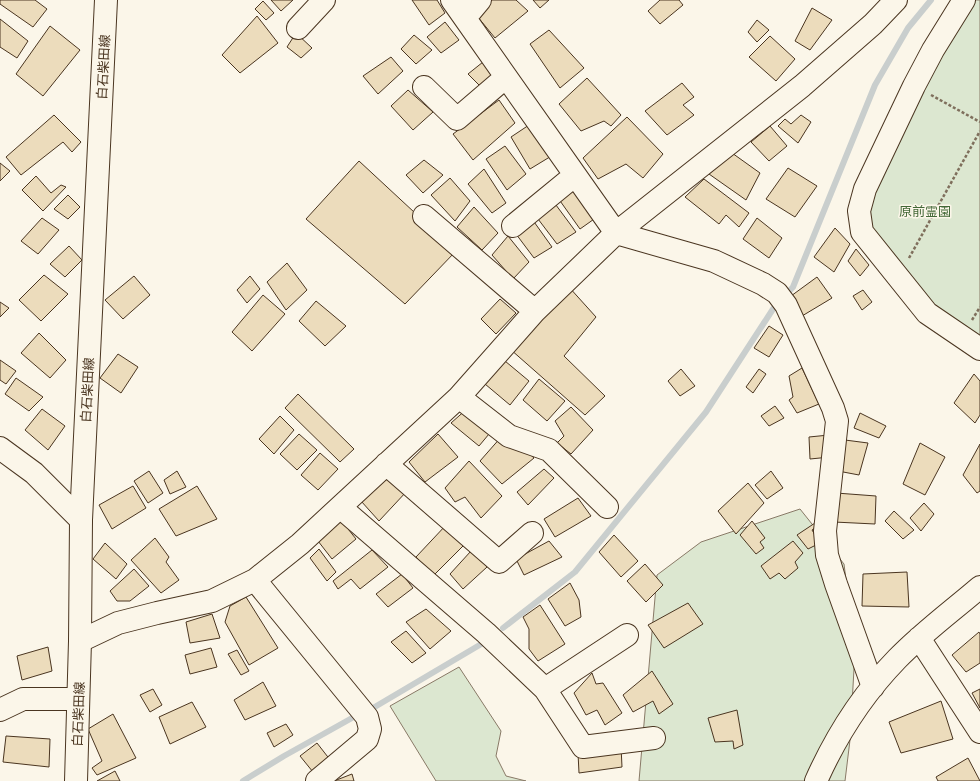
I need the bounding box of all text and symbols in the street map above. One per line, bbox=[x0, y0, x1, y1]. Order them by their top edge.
street label: 白石柴田線 bbox=[94, 34, 113, 100]
park label: 原前霊園 bbox=[899, 204, 951, 219]
street label: 白石柴田線 bbox=[78, 357, 97, 423]
street label: 白石柴田線 bbox=[70, 681, 87, 747]

